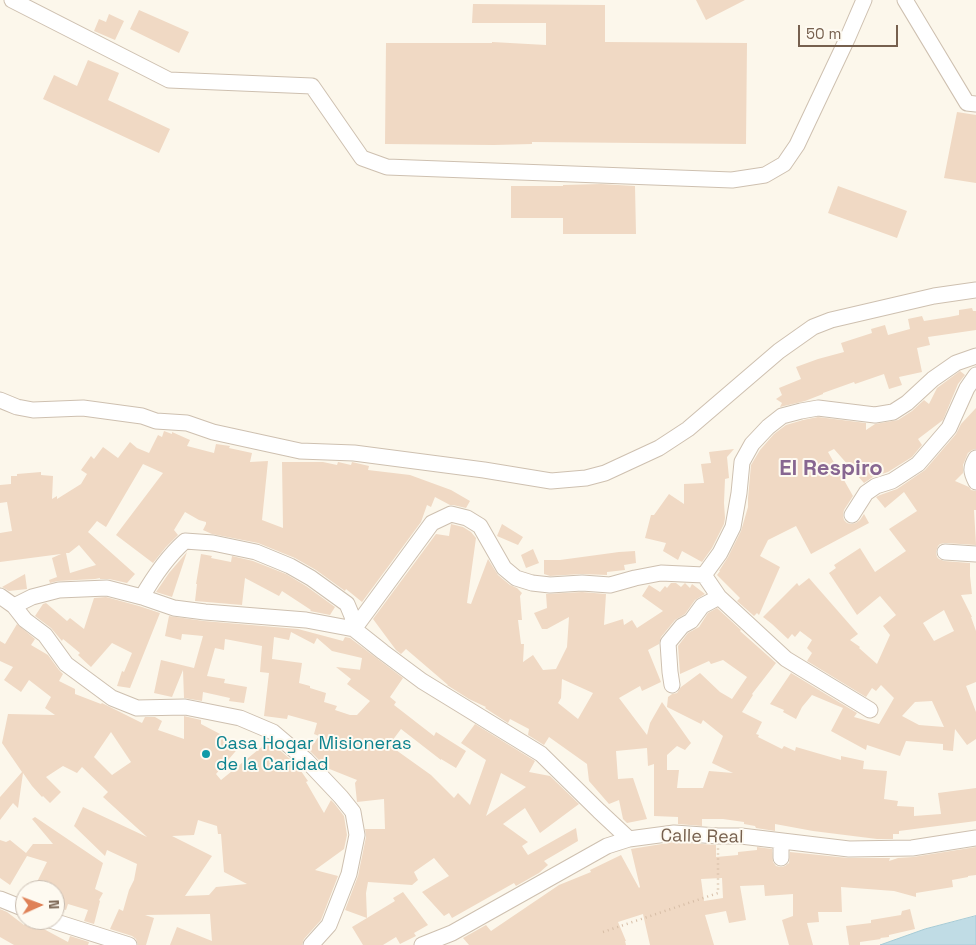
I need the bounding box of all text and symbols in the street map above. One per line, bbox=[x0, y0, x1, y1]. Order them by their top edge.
scale bar bbox=[801, 15, 901, 47]
text: 50 m bbox=[806, 24, 841, 43]
district label: El Respiro bbox=[779, 456, 883, 482]
place label: Casa Hogar Misioneras de la Caridad bbox=[216, 733, 411, 776]
marker: Casa Hogar Misioneras de la Caridad bbox=[200, 748, 212, 760]
street label: Calle Real bbox=[660, 825, 744, 849]
north arrow bbox=[15, 880, 65, 930]
text: N bbox=[45, 899, 63, 910]

